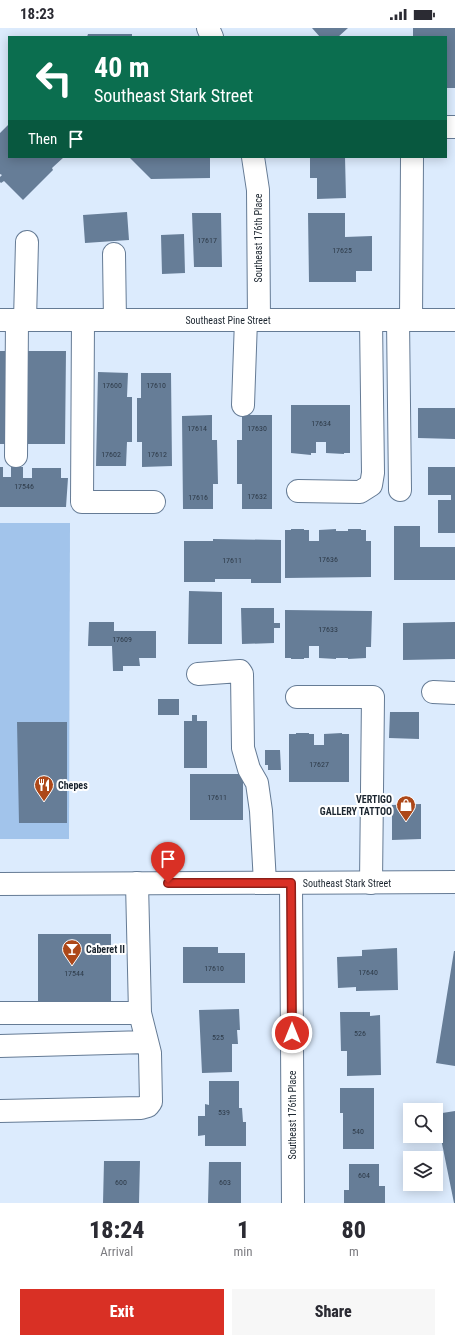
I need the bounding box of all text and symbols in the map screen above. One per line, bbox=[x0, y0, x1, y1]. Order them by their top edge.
text: 18:23 bbox=[20, 5, 54, 23]
text: 40 m bbox=[94, 51, 150, 84]
icon: left bbox=[28, 52, 80, 104]
text: Southeast Stark Street bbox=[94, 85, 253, 106]
icon: arrive bbox=[65, 128, 87, 150]
text: Then bbox=[28, 130, 57, 148]
street label: Southeast 176th Place bbox=[253, 193, 264, 282]
house number: 17617 bbox=[197, 236, 217, 245]
house number: 17625 bbox=[332, 246, 352, 255]
street label: Southeast Pine Street bbox=[185, 315, 271, 326]
house number: 17600 bbox=[102, 381, 122, 390]
house number: 17610 bbox=[146, 381, 166, 390]
house number: 17634 bbox=[311, 419, 331, 428]
house number: 17614 bbox=[187, 424, 207, 433]
house number: 17630 bbox=[247, 424, 267, 433]
house number: 17602 bbox=[101, 450, 121, 459]
house number: 17612 bbox=[147, 450, 167, 459]
house number: 17546 bbox=[14, 482, 34, 491]
house number: 17632 bbox=[247, 492, 267, 501]
house number: 17616 bbox=[188, 493, 208, 502]
house number: 17636 bbox=[318, 555, 338, 564]
house number: 17611 bbox=[222, 556, 242, 565]
house number: 17633 bbox=[318, 625, 338, 634]
house number: 17609 bbox=[112, 635, 132, 644]
house number: 17627 bbox=[309, 760, 329, 769]
restaurant icon: Chepes bbox=[33, 774, 55, 802]
place label: Chepes bbox=[58, 780, 88, 791]
house number: 17611 bbox=[207, 793, 227, 802]
place label: VERTIGO GALLERY TATTOO bbox=[320, 794, 392, 817]
shop icon: VERTIGO GALLERY TATTOO bbox=[395, 794, 417, 822]
pin bbox=[151, 842, 185, 883]
icon: arrive bbox=[157, 848, 179, 870]
street label: Southeast Stark Street bbox=[303, 878, 391, 889]
bar icon: Caberet II bbox=[61, 938, 83, 966]
place label: Caberet II bbox=[86, 944, 125, 955]
house number: 17610 bbox=[204, 964, 224, 973]
house number: 17640 bbox=[358, 968, 378, 977]
house number: 17544 bbox=[64, 969, 84, 978]
position arrow bbox=[271, 1012, 313, 1054]
house number: 526 bbox=[354, 1029, 366, 1038]
house number: 525 bbox=[212, 1033, 224, 1042]
street label: Southeast 176th Place bbox=[287, 1070, 298, 1159]
map controls bbox=[403, 1103, 443, 1191]
button: search bbox=[403, 1103, 443, 1143]
house number: 539 bbox=[218, 1108, 230, 1117]
house number: 540 bbox=[352, 1127, 364, 1136]
button: layers bbox=[403, 1151, 443, 1191]
house number: 604 bbox=[358, 1171, 370, 1180]
house number: 600 bbox=[115, 1178, 127, 1187]
house number: 603 bbox=[219, 1178, 231, 1187]
text: 18:24 bbox=[89, 1216, 145, 1244]
text: 1 bbox=[237, 1216, 249, 1244]
text: 80 bbox=[342, 1216, 366, 1244]
text: Arrival bbox=[100, 1244, 133, 1259]
text: min bbox=[234, 1244, 253, 1259]
text: m bbox=[349, 1244, 359, 1259]
button: Exit bbox=[20, 1289, 224, 1335]
button: Share bbox=[232, 1289, 435, 1335]

